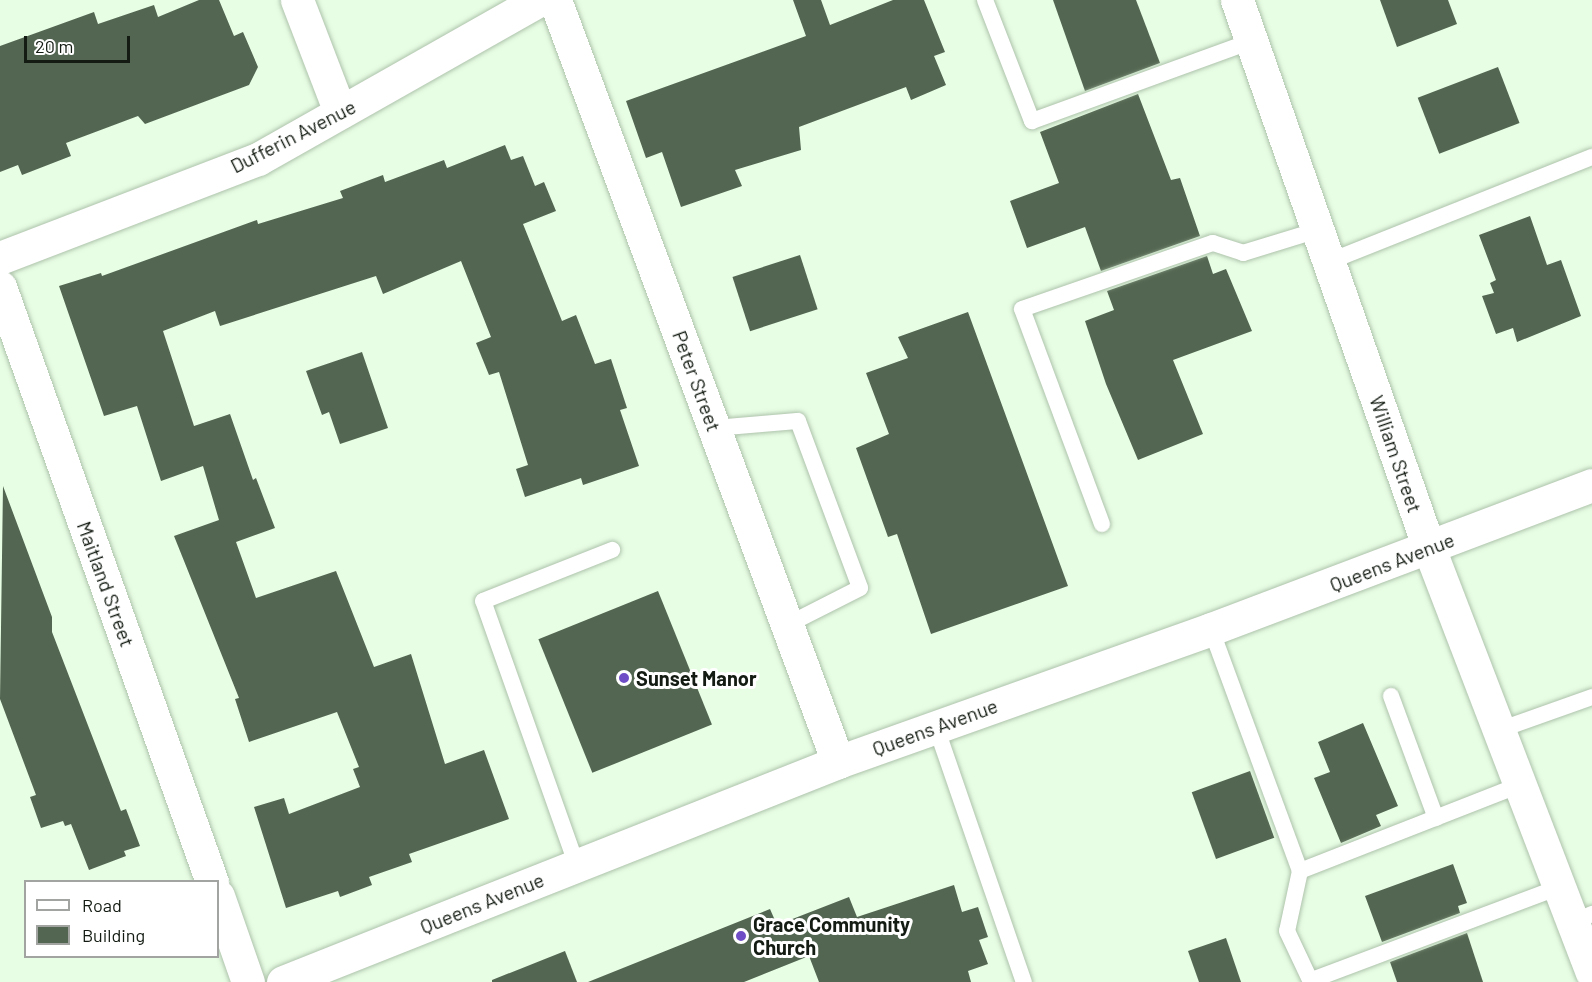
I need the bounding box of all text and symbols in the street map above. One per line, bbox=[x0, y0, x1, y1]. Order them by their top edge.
scale bar bbox=[27, 24, 134, 62]
text: 20 m bbox=[35, 35, 73, 57]
street label: Dufferin Avenue bbox=[226, 94, 360, 178]
street label: Peter Street bbox=[668, 327, 726, 435]
street label: William Street bbox=[1365, 392, 1427, 516]
street label: Maitland Street bbox=[72, 518, 140, 650]
street label: Queens Avenue bbox=[1326, 527, 1458, 597]
place label: Sunset Manor bbox=[636, 666, 757, 690]
marker: Sunset Manor bbox=[617, 671, 631, 685]
street label: Queens Avenue bbox=[869, 693, 1001, 761]
street label: Queens Avenue bbox=[417, 867, 547, 939]
legend bbox=[24, 880, 219, 958]
text: Road bbox=[82, 894, 122, 916]
place label: Grace Community Church bbox=[753, 912, 910, 959]
text: Building bbox=[82, 924, 145, 946]
marker: Grace Community Church bbox=[734, 929, 748, 943]

